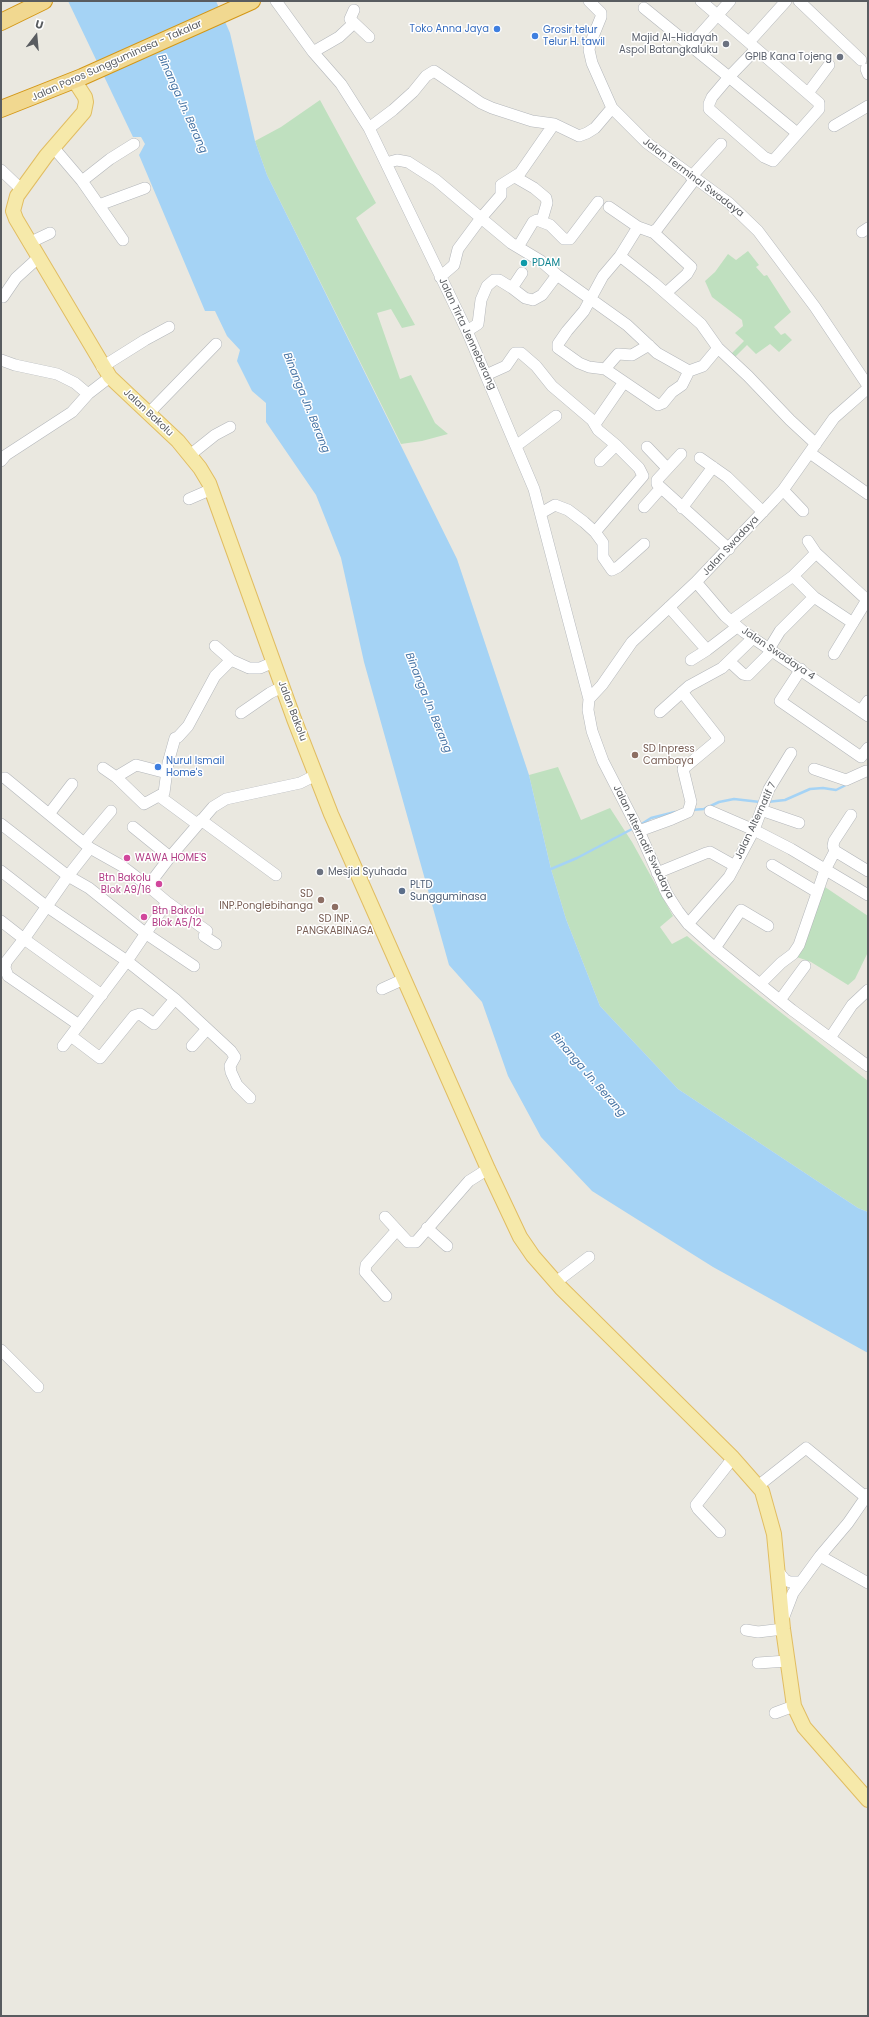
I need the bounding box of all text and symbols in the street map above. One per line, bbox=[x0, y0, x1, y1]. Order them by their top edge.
north arrow bbox=[16, 16, 56, 56]
text: U bbox=[33, 16, 45, 33]
street label: Jalan Poros Sungguminasa - Takalar bbox=[30, 18, 204, 104]
place label: Toko Anna Jaya bbox=[410, 23, 489, 35]
marker: Toko Anna Jaya bbox=[492, 24, 502, 34]
place label: Grosir telur Telur H. tawil bbox=[543, 24, 605, 48]
marker: Grosir telur Telur H. tawil bbox=[530, 31, 540, 41]
place label: Majid Al-Hidayah Aspol Batangkaluku bbox=[619, 32, 718, 56]
marker: Majid Al-Hidayah Aspol Batangkaluku bbox=[721, 39, 731, 49]
place label: GPIB Kana Tojeng bbox=[745, 51, 832, 63]
water label: Binanga Jn. Berang bbox=[154, 52, 210, 156]
marker: GPIB Kana Tojeng bbox=[835, 52, 845, 62]
street label: Jalan Terminal Swadaya bbox=[640, 136, 746, 220]
place label: PDAM bbox=[532, 257, 560, 269]
marker: PDAM bbox=[519, 258, 529, 268]
street label: Jalan Tirta Jenneberang bbox=[436, 276, 498, 392]
water label: Binanga Jn. Berang bbox=[280, 351, 332, 455]
street label: Jalan Bakolu bbox=[121, 387, 175, 439]
street label: Jalan Swadaya bbox=[700, 514, 762, 578]
street label: Jalan Swadaya 4 bbox=[739, 625, 817, 683]
water label: Binanga Jn. Berang bbox=[402, 651, 454, 755]
street label: Jalan Bakolu bbox=[275, 679, 309, 743]
place label: SD Inpress Cambaya bbox=[643, 743, 695, 766]
marker: SD Inpress Cambaya bbox=[630, 750, 640, 760]
place label: Nurul Ismail Home's bbox=[166, 755, 224, 778]
marker: Nurul Ismail Home's bbox=[153, 762, 163, 772]
street label: Jalan Alternatif 7 bbox=[733, 780, 779, 862]
street label: Jalan Alternatif Swadaya bbox=[610, 783, 676, 901]
place label: WAWA HOME'S bbox=[135, 852, 207, 864]
marker: WAWA HOME'S bbox=[122, 853, 132, 863]
place label: Mesjid Syuhada bbox=[328, 866, 407, 878]
marker: Mesjid Syuhada bbox=[315, 867, 325, 877]
place label: Btn Bakolu Blok A9/16 bbox=[99, 872, 151, 896]
marker: Btn Bakolu Blok A9/16 bbox=[154, 879, 164, 889]
place label: PLTD Sungguminasa bbox=[410, 879, 486, 902]
marker: PLTD Sungguminasa bbox=[397, 886, 407, 896]
place label: SD INP.Ponglebihanga bbox=[219, 888, 313, 912]
marker: SD INP.Ponglebihanga bbox=[316, 895, 326, 905]
marker: SD INP. PANGKABINAGA bbox=[330, 902, 340, 912]
place label: Btn Bakolu Blok A5/12 bbox=[152, 905, 204, 928]
marker: Btn Bakolu Blok A5/12 bbox=[139, 912, 149, 922]
place label: SD INP. PANGKABINAGA bbox=[297, 913, 373, 936]
water label: Binanga Jn. Berang bbox=[548, 1030, 628, 1120]

